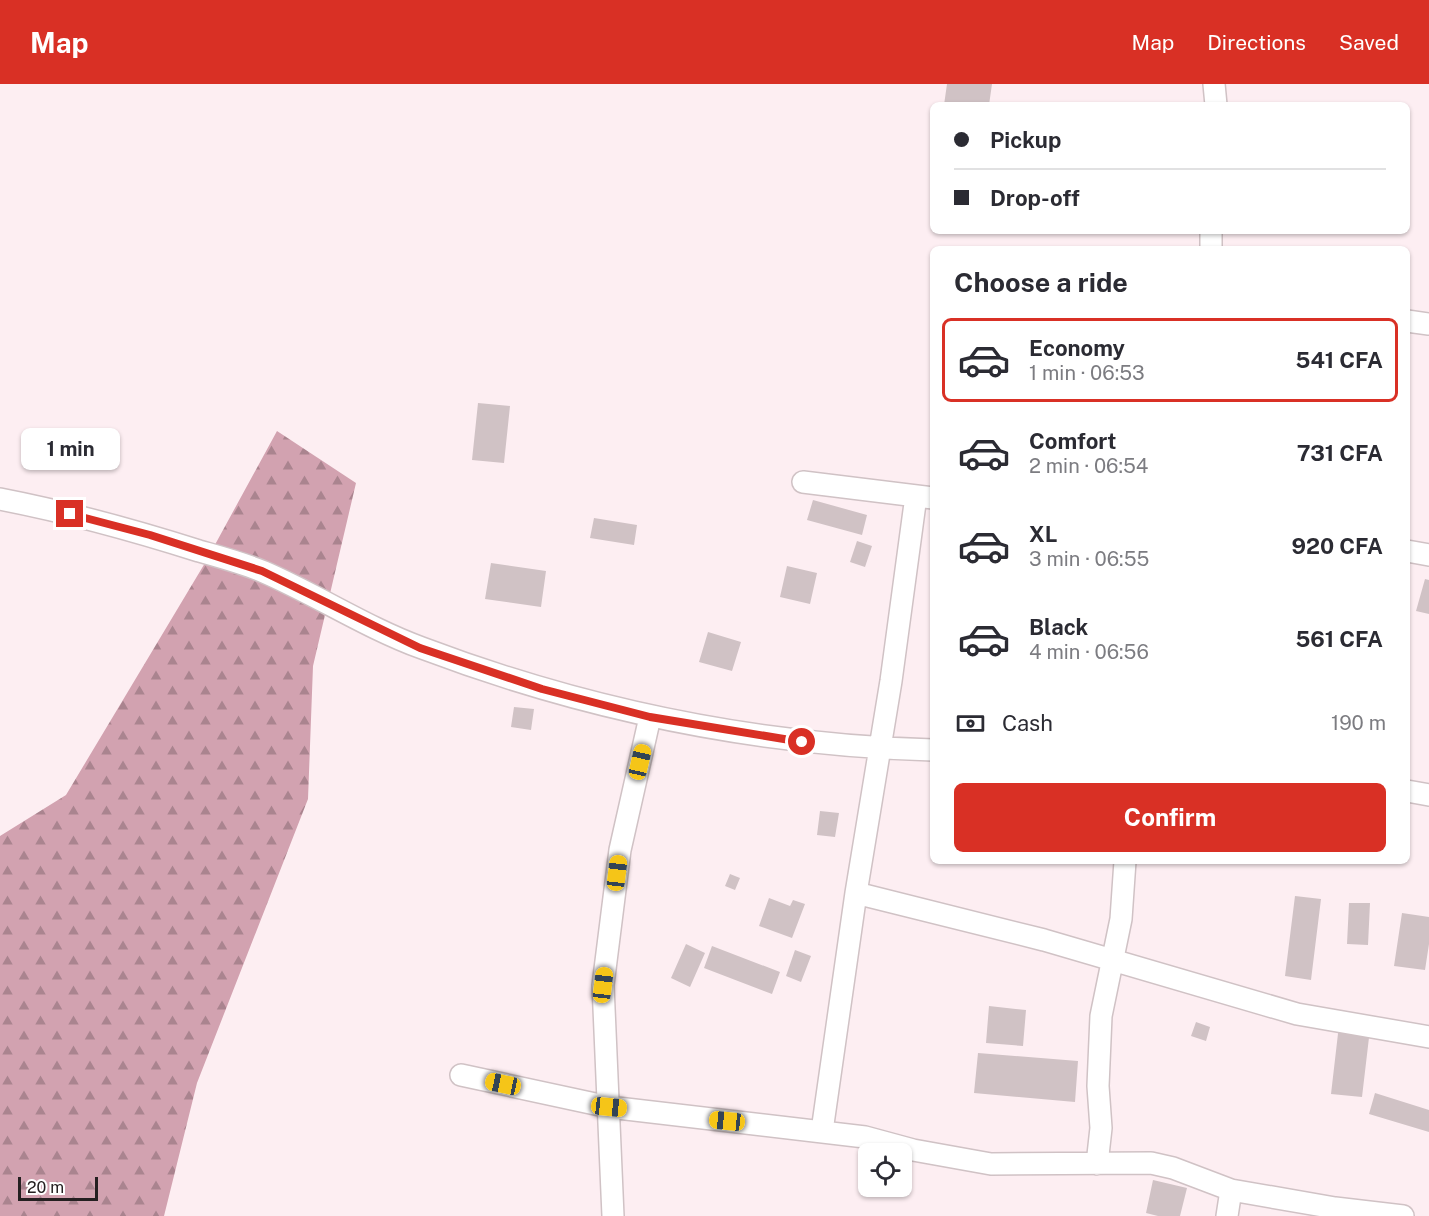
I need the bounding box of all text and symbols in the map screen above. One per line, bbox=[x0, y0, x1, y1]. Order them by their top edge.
text: Map bbox=[30, 26, 89, 59]
text: Map bbox=[1132, 30, 1174, 55]
text: Directions bbox=[1207, 30, 1306, 55]
text: Saved bbox=[1339, 30, 1399, 55]
text: Pickup bbox=[990, 127, 1061, 153]
text: Drop-off bbox=[990, 185, 1080, 211]
text: Choose a ride bbox=[954, 266, 1128, 298]
icon: car bbox=[957, 333, 1011, 387]
text: Economy bbox=[1029, 335, 1125, 361]
text: 541 CFA bbox=[1296, 347, 1383, 373]
text: 1 min · 06:53 bbox=[1029, 361, 1145, 385]
icon: car bbox=[957, 426, 1011, 480]
callout: 1 min bbox=[20, 427, 119, 469]
text: Comfort bbox=[1029, 428, 1116, 454]
text: 1 min bbox=[46, 437, 95, 461]
text: 731 CFA bbox=[1297, 440, 1383, 466]
text: 2 min · 06:54 bbox=[1029, 454, 1148, 478]
route end bbox=[56, 500, 83, 527]
icon: car bbox=[957, 519, 1011, 573]
text: XL bbox=[1029, 521, 1057, 547]
text: 920 CFA bbox=[1292, 533, 1383, 559]
text: 3 min · 06:55 bbox=[1029, 547, 1149, 571]
icon: car bbox=[957, 612, 1011, 666]
text: Black bbox=[1029, 614, 1088, 640]
text: 561 CFA bbox=[1295, 626, 1383, 652]
text: 4 min · 06:56 bbox=[1029, 640, 1149, 664]
icon: cash bbox=[954, 707, 987, 740]
text: Cash bbox=[1002, 710, 1053, 736]
text: 190 m bbox=[1331, 711, 1386, 735]
route start bbox=[788, 728, 815, 755]
car bbox=[627, 742, 653, 782]
button: Confirm bbox=[954, 783, 1386, 852]
car bbox=[606, 854, 628, 892]
car bbox=[592, 966, 614, 1004]
car bbox=[484, 1071, 522, 1097]
car bbox=[590, 1096, 628, 1118]
car bbox=[708, 1110, 746, 1132]
map controls bbox=[858, 1143, 912, 1197]
button: locate bbox=[858, 1143, 912, 1197]
scale bar bbox=[18, 1174, 98, 1202]
text: 20 m bbox=[27, 1178, 64, 1197]

